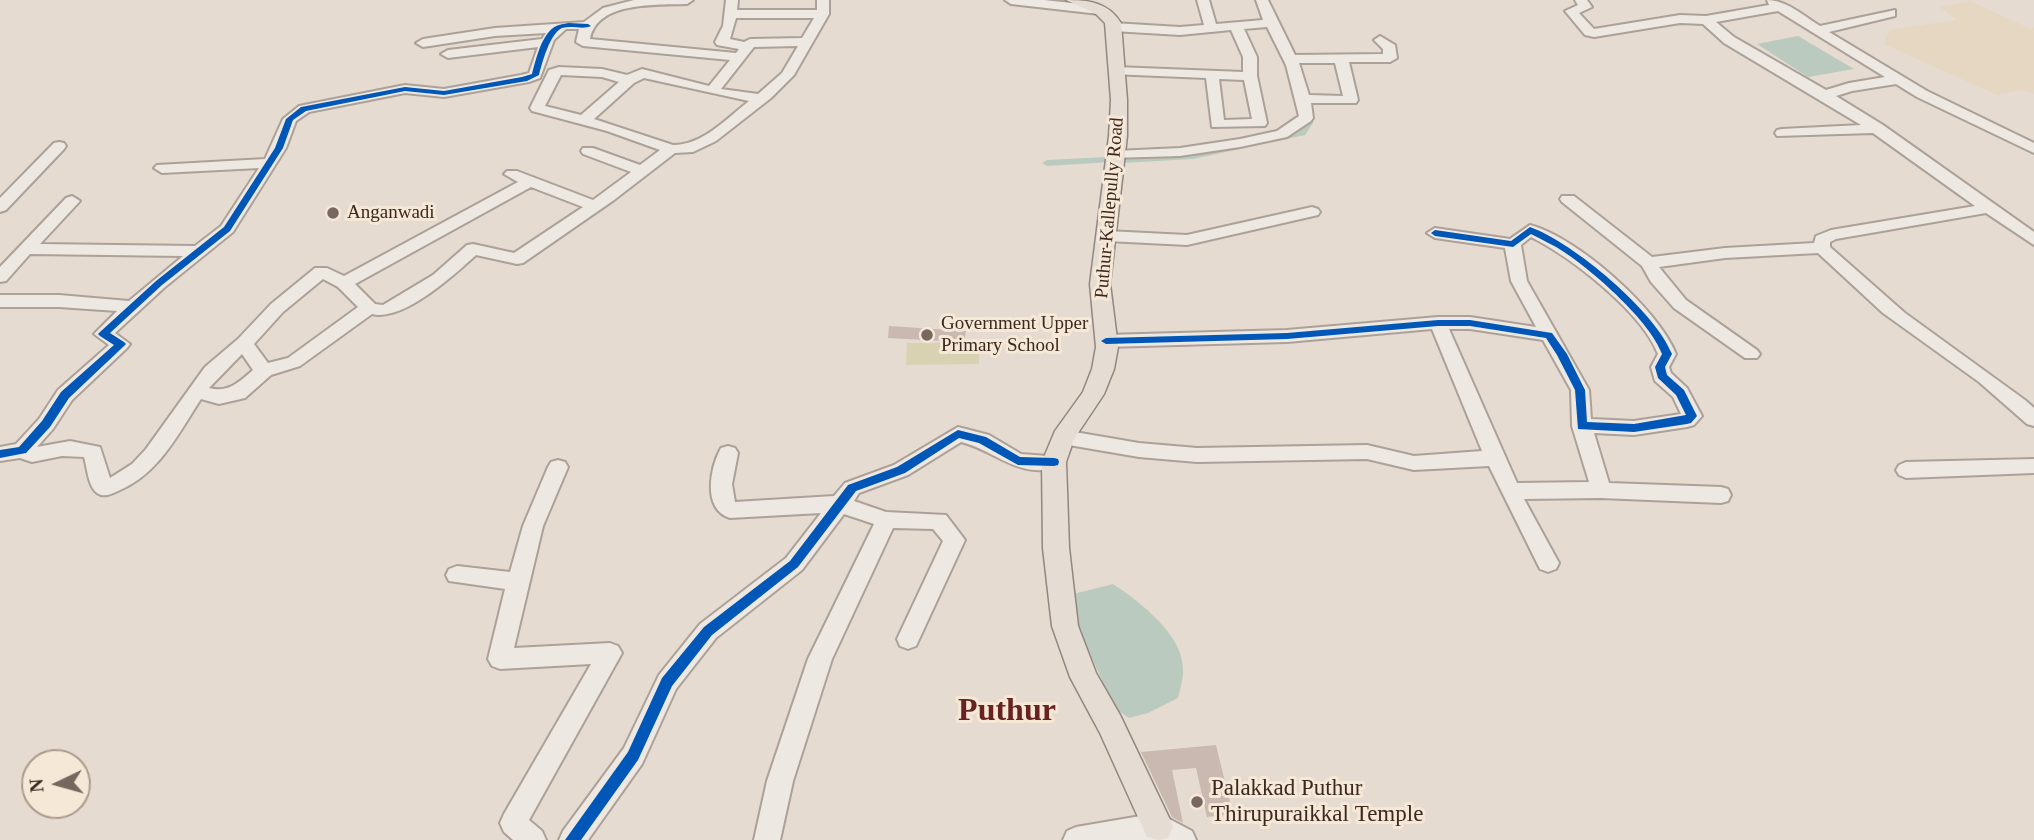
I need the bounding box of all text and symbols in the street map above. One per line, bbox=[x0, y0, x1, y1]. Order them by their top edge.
street label: Puthur-Kallepully Road bbox=[1091, 117, 1129, 299]
place label: Anganwadi bbox=[347, 202, 435, 224]
marker: Anganwadi bbox=[325, 205, 341, 221]
place label: Government Upper Primary School bbox=[941, 313, 1088, 357]
marker: Government Upper Primary School bbox=[919, 327, 935, 343]
district label: Puthur bbox=[958, 693, 1056, 731]
north arrow bbox=[21, 749, 91, 819]
place label: Palakkad Puthur Thirupuraikkal Temple bbox=[1211, 775, 1423, 829]
text: N bbox=[26, 778, 48, 793]
marker: Palakkad Puthur Thirupuraikkal Temple bbox=[1189, 794, 1205, 810]

